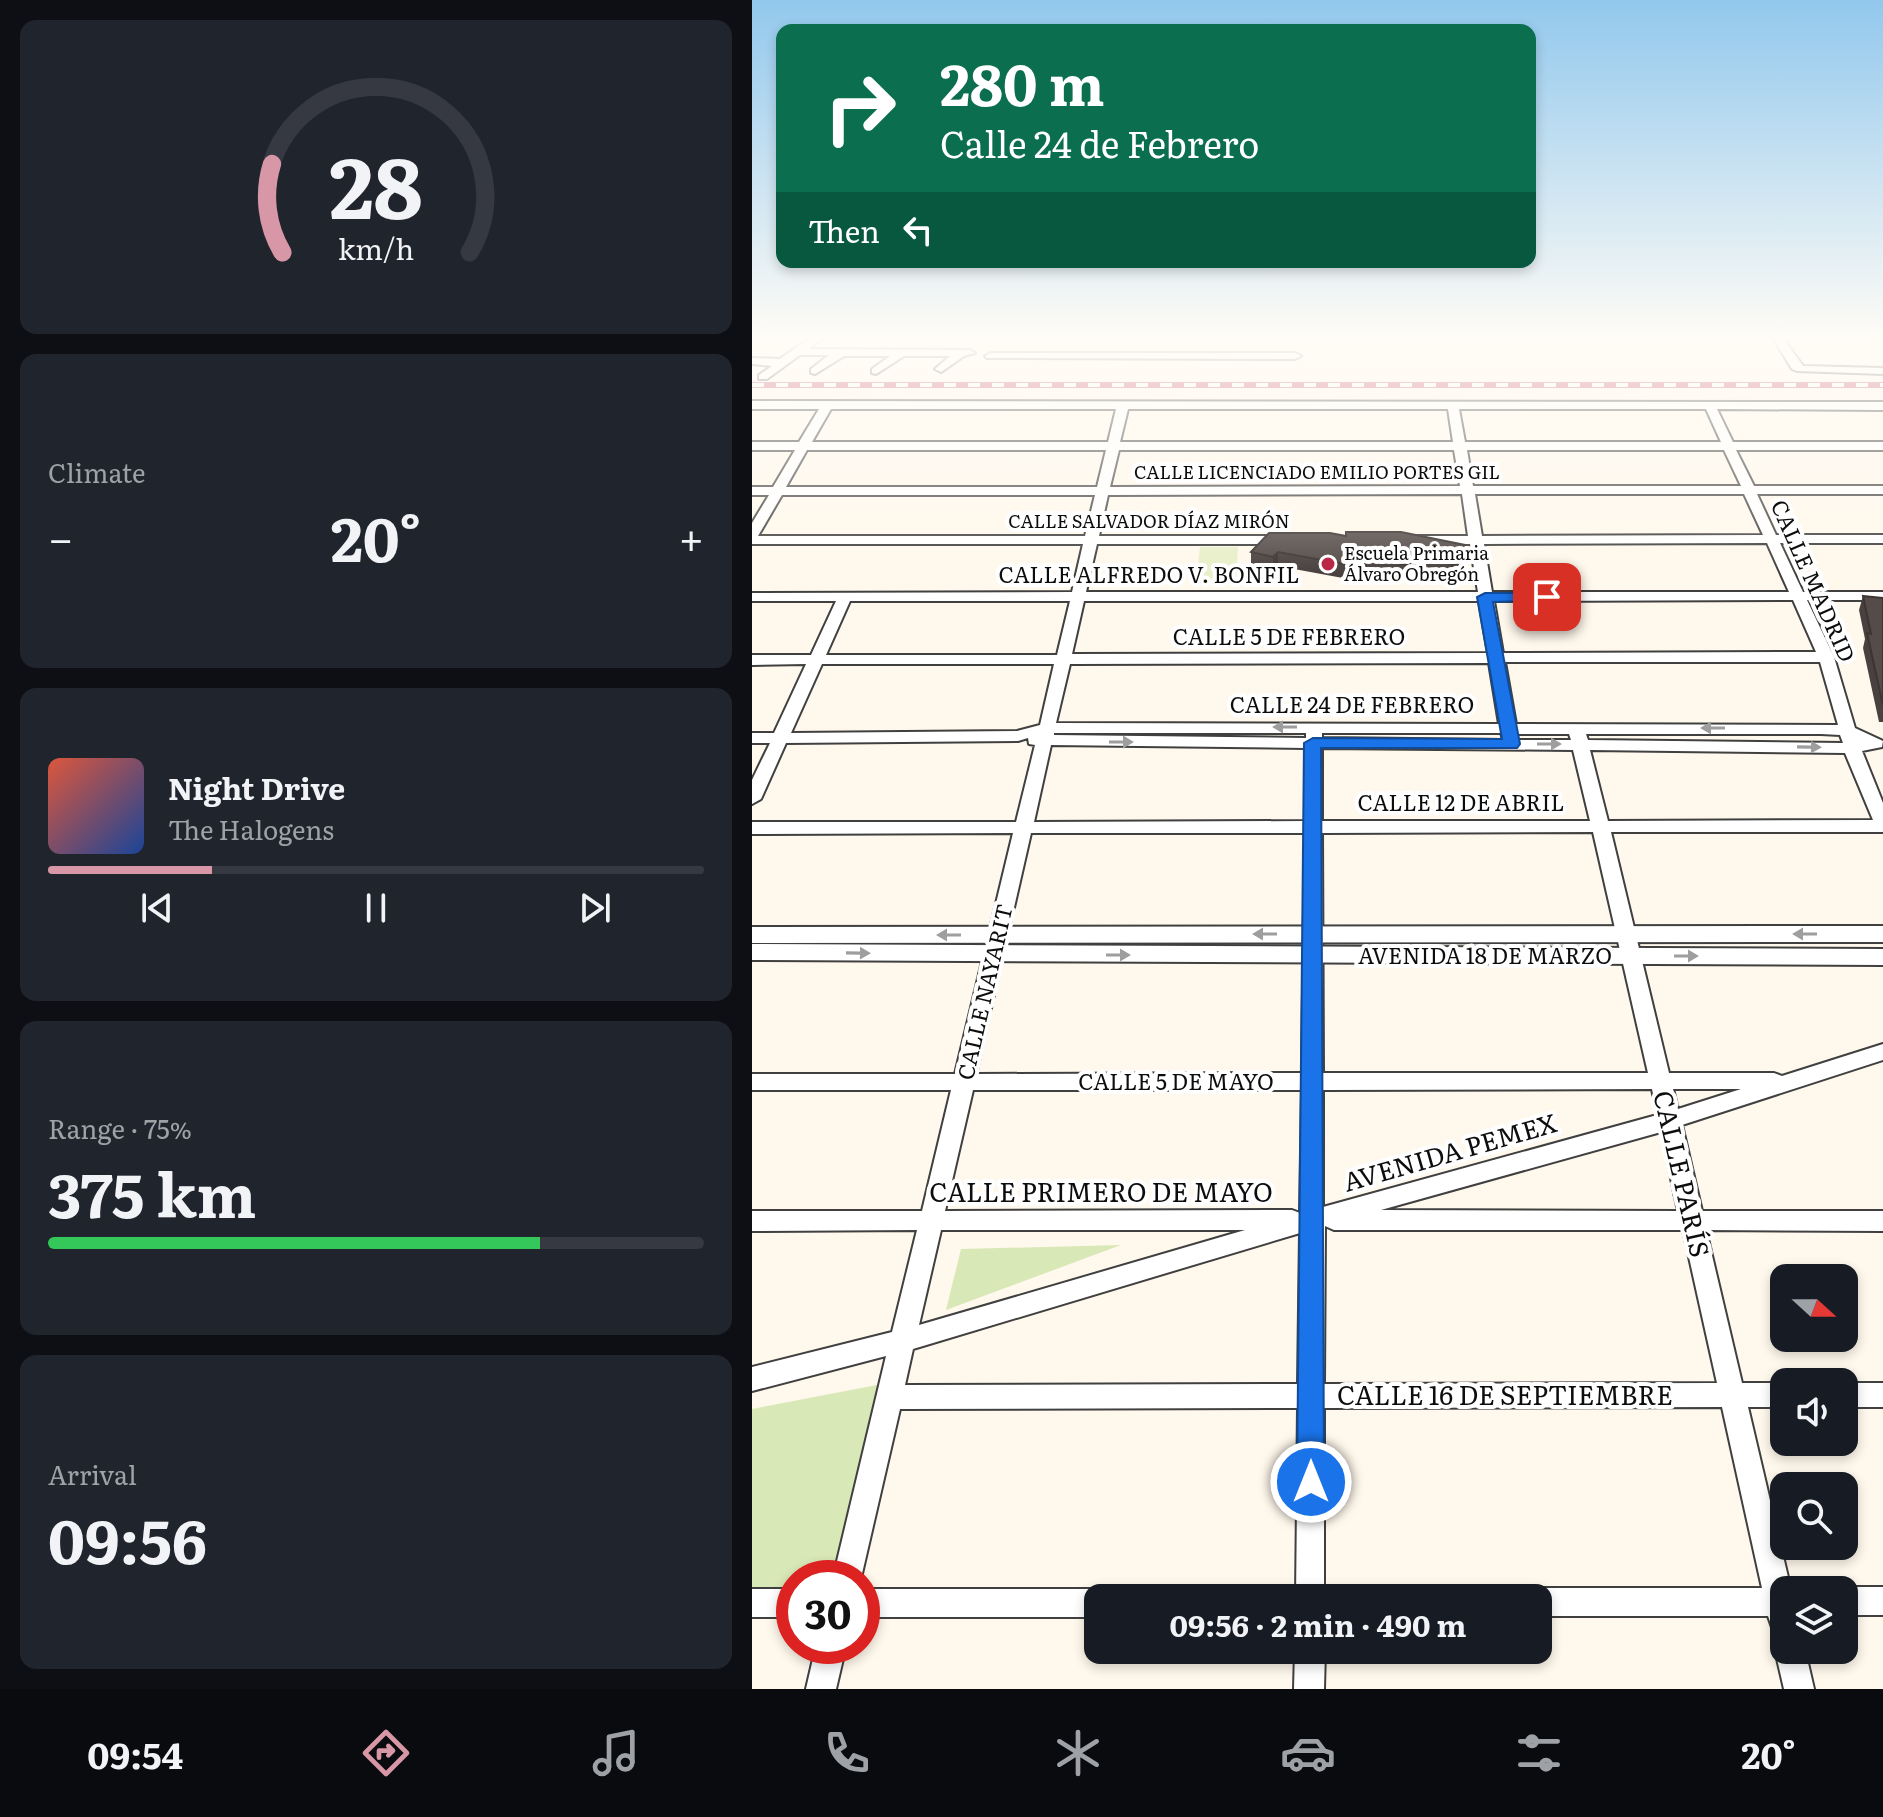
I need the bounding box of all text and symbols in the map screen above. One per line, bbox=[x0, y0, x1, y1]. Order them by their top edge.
text: 280 m bbox=[940, 40, 1105, 123]
icon: right bbox=[808, 56, 912, 160]
text: Calle 24 de Febrero bbox=[940, 116, 1259, 169]
text: 28 bbox=[329, 120, 423, 244]
text: Then bbox=[808, 208, 880, 252]
icon: left bbox=[896, 208, 940, 252]
text: km/h bbox=[338, 226, 414, 269]
text: Climate bbox=[48, 452, 146, 491]
street label: CALLE LICENCIADO EMILIO PORTES GIL bbox=[1134, 458, 1500, 485]
text: 20° bbox=[331, 491, 421, 580]
street label: CALLE MADRID bbox=[1764, 494, 1865, 667]
text: − bbox=[48, 503, 74, 569]
text: + bbox=[678, 503, 704, 569]
street label: CALLE SALVADOR DÍAZ MIRÓN bbox=[1008, 507, 1290, 534]
place label: Escuela Primaria Álvaro Obregón bbox=[1344, 539, 1489, 587]
marker: Escuela Primaria Álvaro Obregón bbox=[1319, 555, 1337, 573]
street label: CALLE ALFREDO V. BONFIL bbox=[998, 557, 1300, 590]
pin bbox=[1513, 563, 1581, 631]
icon: arrive bbox=[1525, 575, 1569, 619]
street label: CALLE 5 DE FEBRERO bbox=[1173, 619, 1405, 652]
street label: CALLE 24 DE FEBRERO bbox=[1230, 687, 1474, 720]
one-way arrow bbox=[1272, 721, 1297, 733]
one-way arrow bbox=[1700, 722, 1725, 734]
one-way arrow bbox=[1109, 736, 1134, 748]
one-way arrow bbox=[1537, 738, 1562, 750]
one-way arrow bbox=[1797, 741, 1822, 753]
text: Night Drive bbox=[168, 765, 345, 809]
street label: CALLE 12 DE ABRIL bbox=[1358, 785, 1564, 818]
text: The Halogens bbox=[168, 809, 334, 848]
icon: previous bbox=[135, 886, 179, 930]
icon: pause bbox=[354, 886, 398, 930]
icon: next bbox=[573, 886, 617, 930]
street label: CALLE NAYARIT bbox=[947, 901, 1020, 1083]
one-way arrow bbox=[1252, 928, 1277, 940]
one-way arrow bbox=[1792, 928, 1817, 940]
one-way arrow bbox=[936, 929, 961, 941]
street label: AVENIDA 18 DE MARZO bbox=[1358, 938, 1612, 971]
one-way arrow bbox=[846, 947, 871, 959]
one-way arrow bbox=[1106, 949, 1131, 961]
one-way arrow bbox=[1674, 950, 1699, 962]
street label: CALLE 5 DE MAYO bbox=[1078, 1064, 1274, 1097]
street label: CALLE PARÍS bbox=[1645, 1086, 1722, 1261]
street label: AVENIDA PEMEX bbox=[1338, 1101, 1561, 1200]
text: Range · 75% bbox=[48, 1108, 192, 1147]
text: 375 km bbox=[48, 1147, 256, 1236]
street label: CALLE PRIMERO DE MAYO bbox=[929, 1171, 1273, 1210]
north arrow bbox=[1770, 1264, 1858, 1352]
map controls bbox=[1770, 1264, 1858, 1664]
button: sound bbox=[1770, 1368, 1858, 1456]
street label: CALLE 16 DE SEPTIEMBRE bbox=[1337, 1374, 1673, 1413]
position arrow bbox=[1269, 1440, 1353, 1524]
text: Arrival bbox=[48, 1454, 137, 1493]
button: search bbox=[1770, 1472, 1858, 1560]
text: 09:56 bbox=[48, 1493, 207, 1582]
speed limit sign: 30 bbox=[776, 1560, 880, 1664]
button: layers bbox=[1770, 1576, 1858, 1664]
text: 09:56 · 2 min · 490 m bbox=[1170, 1602, 1466, 1646]
icon: directions bbox=[358, 1725, 414, 1781]
icon: music bbox=[588, 1725, 644, 1781]
icon: phone bbox=[819, 1725, 875, 1781]
icon: climate bbox=[1050, 1725, 1106, 1781]
icon: car bbox=[1280, 1725, 1336, 1781]
icon: filters bbox=[1511, 1725, 1567, 1781]
text: 09:54 bbox=[87, 1727, 183, 1780]
text: 20° bbox=[1741, 1727, 1796, 1780]

